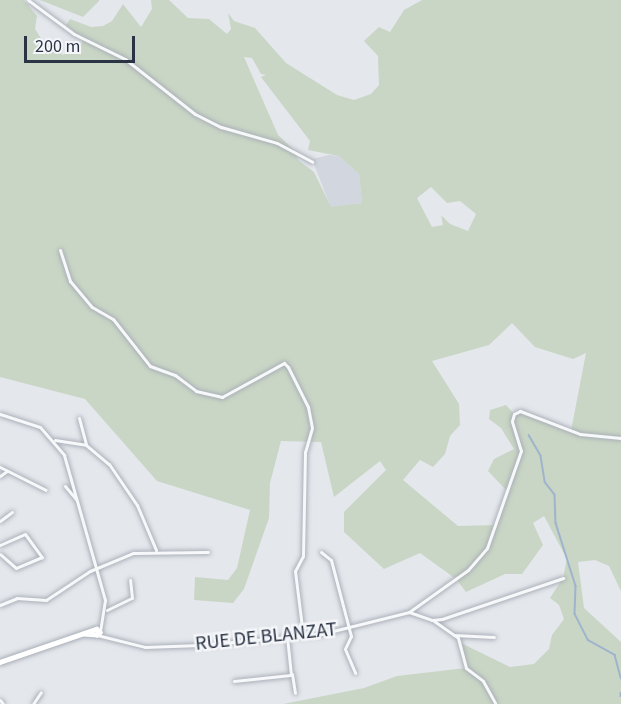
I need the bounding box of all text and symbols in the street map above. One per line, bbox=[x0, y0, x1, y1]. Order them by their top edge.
scale bar bbox=[27, 24, 138, 62]
text: 200 m bbox=[35, 34, 80, 59]
street label: RUE DE BLANZAT bbox=[194, 618, 338, 656]

